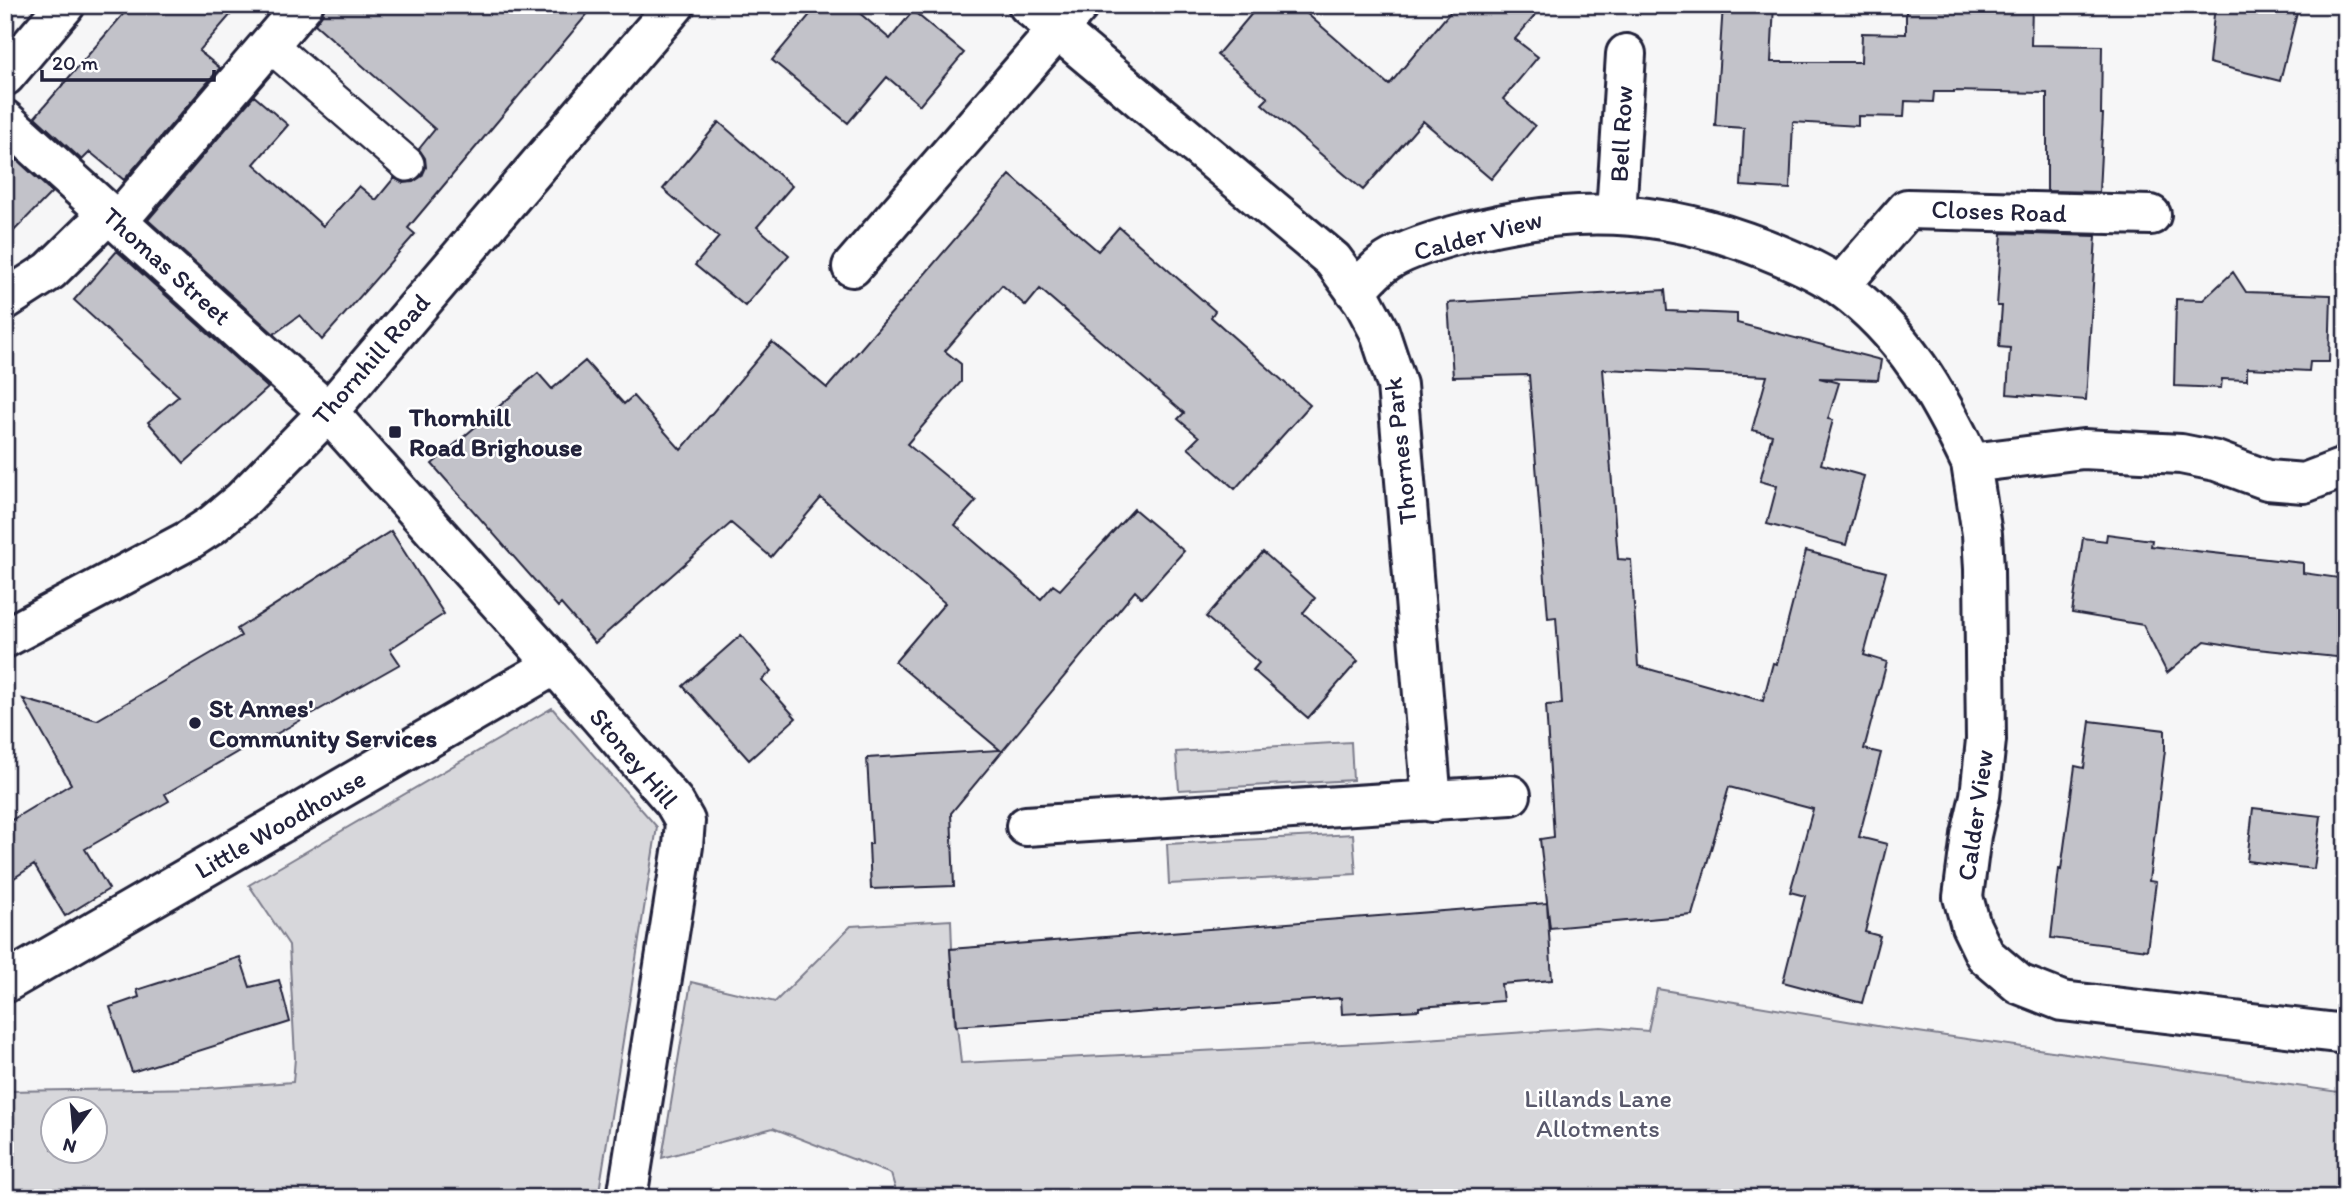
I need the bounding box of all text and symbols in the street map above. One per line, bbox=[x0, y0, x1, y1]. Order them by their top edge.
scale bar bbox=[42, 38, 214, 82]
text: 20 m bbox=[52, 50, 99, 75]
street label: Bell Row bbox=[1602, 85, 1640, 183]
street label: Closes Road bbox=[1931, 193, 2068, 229]
street label: Thomas Street bbox=[96, 200, 238, 332]
street label: Calder View bbox=[1410, 202, 1546, 268]
street label: Thornhill Road bbox=[305, 286, 437, 432]
street label: Thornes Park bbox=[1376, 375, 1424, 526]
place label: Thornhill Road Brighouse bbox=[408, 401, 583, 463]
marker: Thornhill Road Brighouse bbox=[387, 424, 403, 440]
place label: St Annes' Community Services bbox=[209, 692, 438, 754]
street label: Stoney Hill bbox=[583, 701, 685, 815]
marker: St Annes' Community Services bbox=[187, 715, 203, 731]
street label: Calder View bbox=[1950, 747, 2000, 883]
street label: Little Woodhouse bbox=[189, 762, 371, 886]
park label: Lillands Lane Allotments bbox=[1524, 1082, 1672, 1144]
north arrow bbox=[38, 1094, 108, 1164]
text: N bbox=[60, 1133, 79, 1159]

